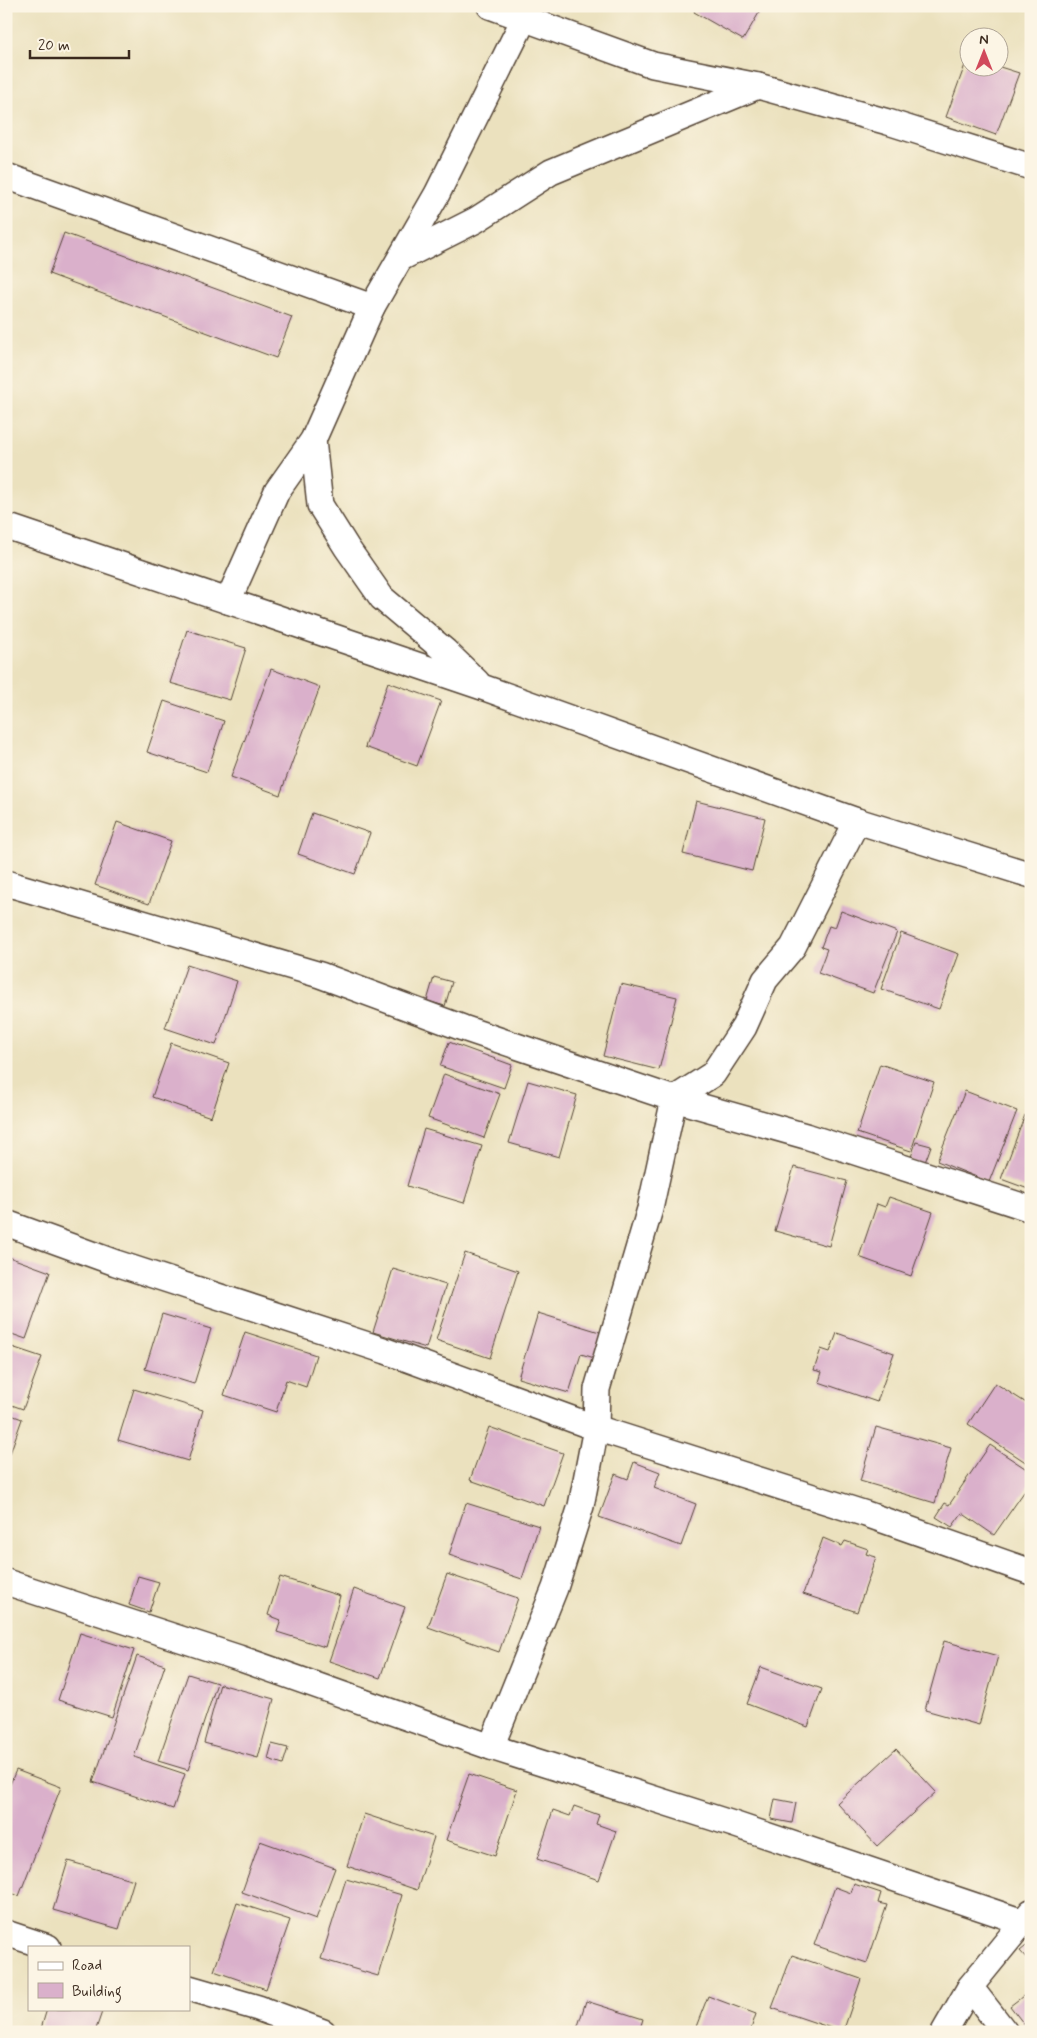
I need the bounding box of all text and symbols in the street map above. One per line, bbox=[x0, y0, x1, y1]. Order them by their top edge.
scale bar bbox=[30, 28, 129, 60]
north arrow bbox=[960, 28, 1010, 78]
text: N bbox=[979, 31, 989, 49]
text: 20 m bbox=[38, 36, 70, 56]
legend bbox=[28, 1946, 190, 2010]
text: Road bbox=[72, 1956, 102, 1976]
text: Building bbox=[72, 1982, 122, 2003]

